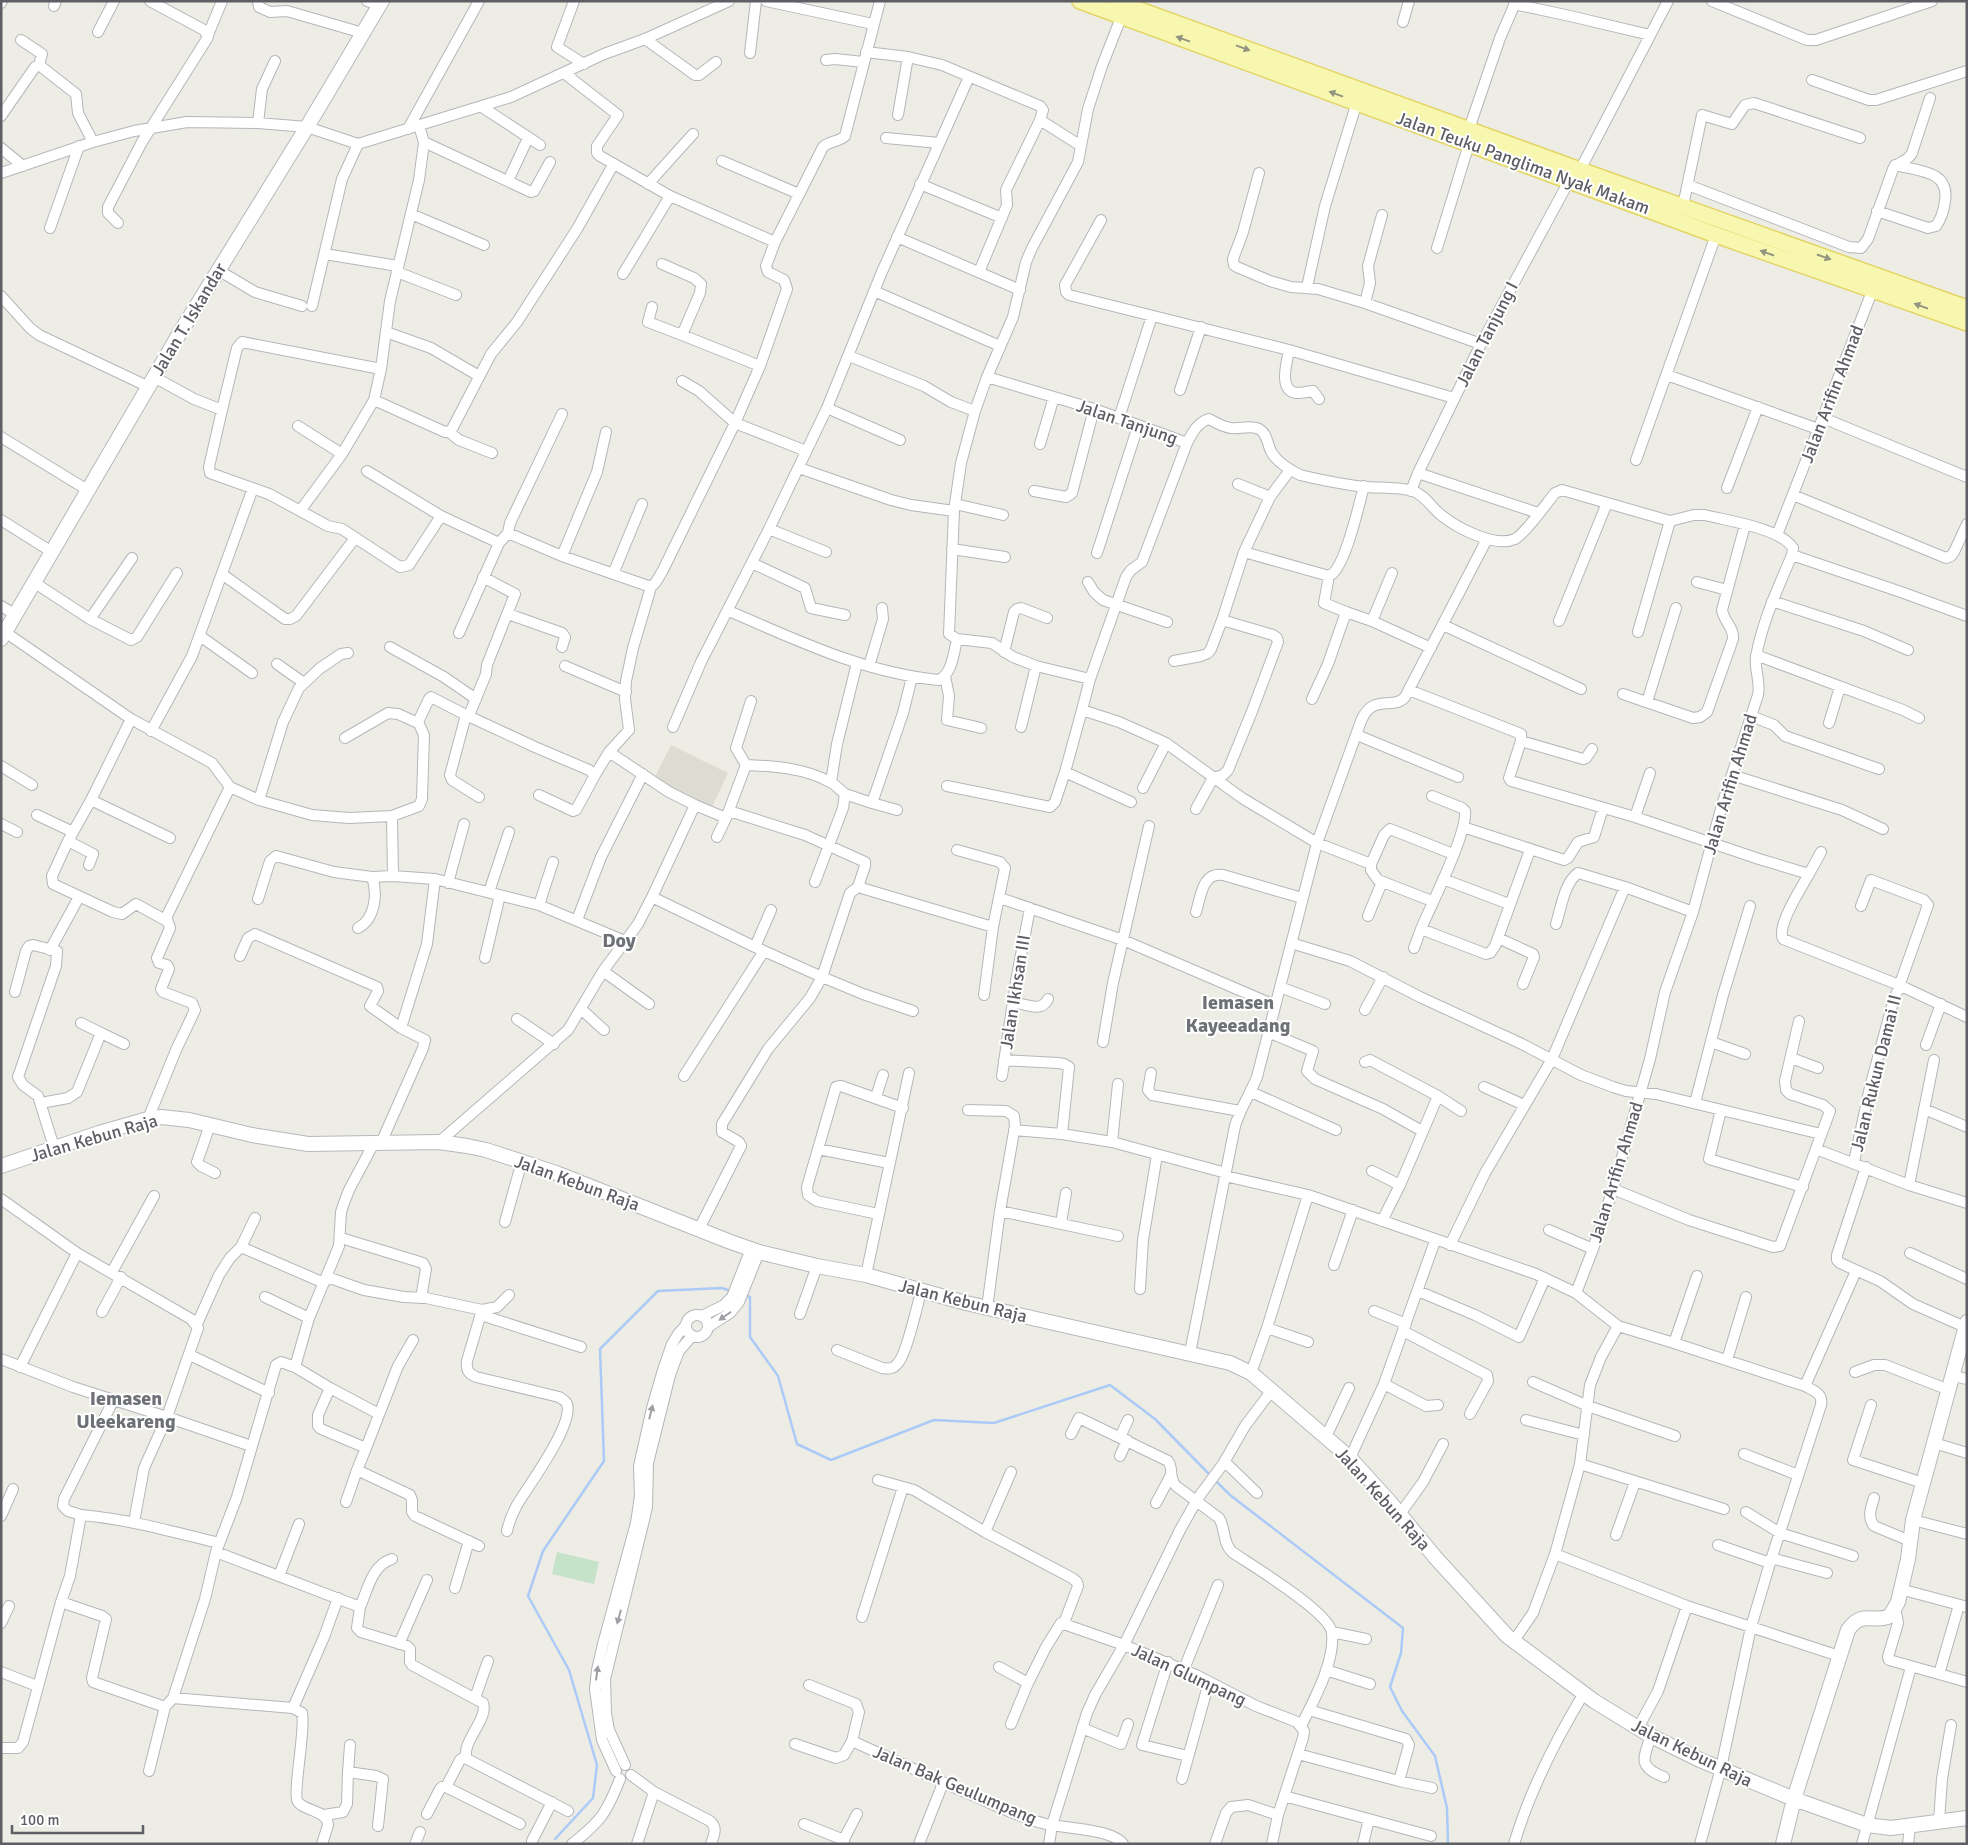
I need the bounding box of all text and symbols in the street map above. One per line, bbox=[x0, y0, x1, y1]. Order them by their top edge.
one-way arrow bbox=[1175, 35, 1190, 43]
one-way arrow bbox=[1236, 45, 1251, 52]
one-way arrow bbox=[1328, 90, 1343, 97]
street label: Jalan Teuku Panglima Nyak Makam bbox=[1393, 107, 1653, 219]
one-way arrow bbox=[1760, 249, 1775, 256]
one-way arrow bbox=[1817, 254, 1832, 262]
street label: Jalan T. Iskandar bbox=[147, 258, 231, 379]
street label: Jalan Tanjung I bbox=[1451, 278, 1523, 390]
one-way arrow bbox=[1913, 302, 1928, 310]
street label: Jalan Arifin Ahmad bbox=[1796, 322, 1868, 466]
street label: Jalan Tanjung bbox=[1073, 394, 1181, 450]
street label: Jalan Arifin Ahmad bbox=[1698, 711, 1762, 857]
district label: Doy bbox=[602, 928, 636, 953]
street label: Jalan Ikhsan III bbox=[995, 933, 1035, 1051]
district label: Iemasen Kayeeadang bbox=[1186, 990, 1291, 1038]
street label: Jalan Rukun Damai II bbox=[1846, 992, 1906, 1154]
street label: Jalan Arifin Ahmad bbox=[1584, 1099, 1648, 1245]
street label: Jalan Kebun Raja bbox=[28, 1109, 160, 1167]
street label: Jalan Kebun Raja bbox=[511, 1150, 643, 1216]
street label: Jalan Kebun Raja bbox=[897, 1274, 1029, 1328]
one-way arrow bbox=[718, 1311, 732, 1321]
district label: Iemasen Uleekareng bbox=[76, 1386, 176, 1434]
one-way arrow bbox=[647, 1405, 655, 1420]
street label: Jalan Kebun Raja bbox=[1331, 1443, 1435, 1555]
one-way arrow bbox=[615, 1609, 623, 1624]
street label: Jalan Glumpang bbox=[1128, 1639, 1250, 1711]
one-way arrow bbox=[593, 1665, 601, 1681]
street label: Jalan Kebun Raja bbox=[1628, 1714, 1756, 1792]
street label: Jalan Bak Geulumpang bbox=[870, 1741, 1040, 1829]
scale bar bbox=[12, 1802, 144, 1834]
text: 100 m bbox=[20, 1811, 60, 1829]

